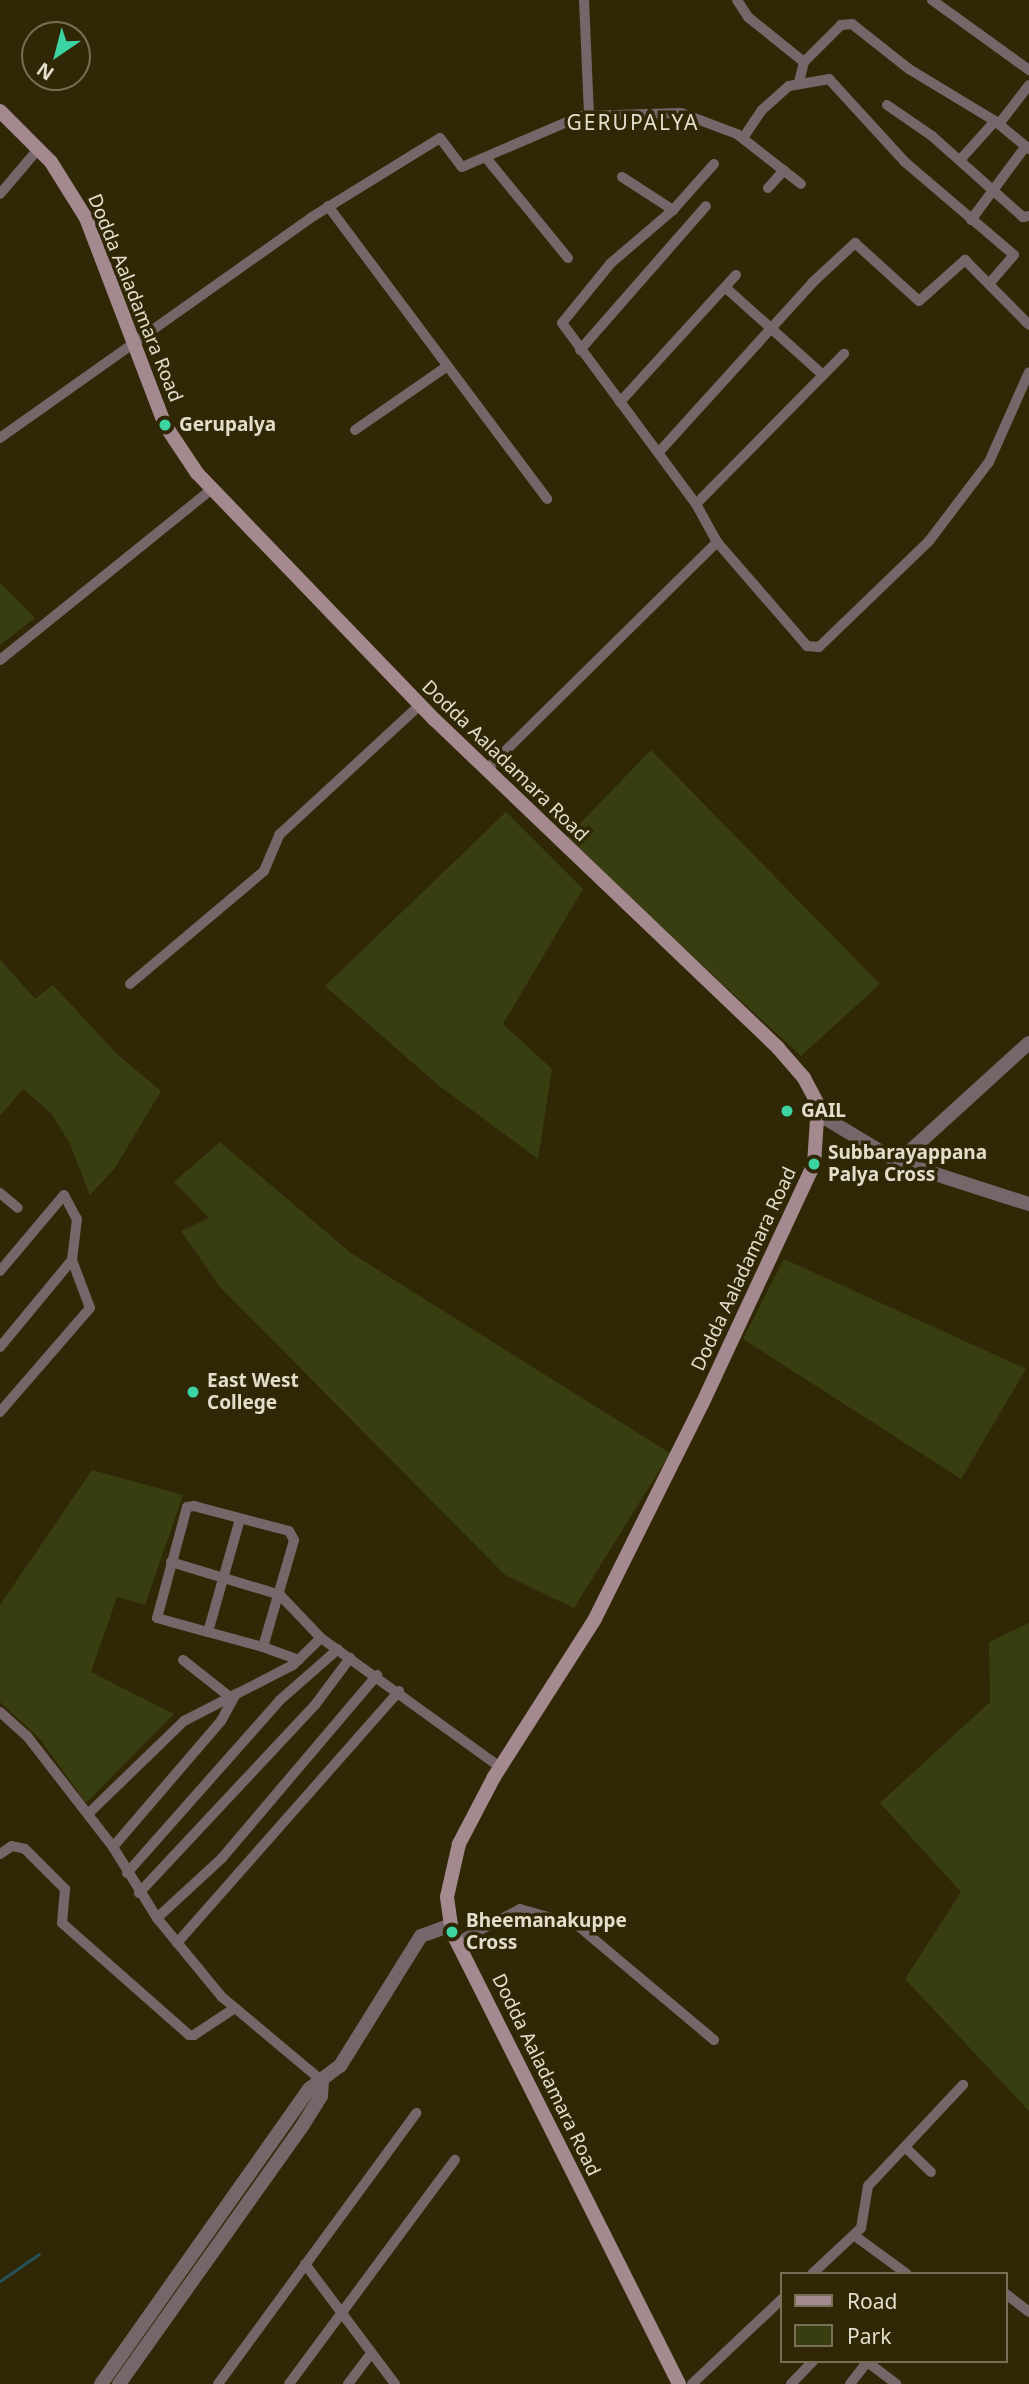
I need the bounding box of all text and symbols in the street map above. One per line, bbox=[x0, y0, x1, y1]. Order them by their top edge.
north arrow bbox=[21, 21, 91, 91]
text: N bbox=[31, 56, 59, 87]
district label: GERUPALYA bbox=[568, 109, 698, 135]
street label: Dodda Aaladamara Road bbox=[83, 191, 187, 405]
place label: Gerupalya bbox=[179, 414, 276, 436]
marker: Gerupalya bbox=[157, 417, 173, 433]
street label: Dodda Aaladamara Road bbox=[417, 676, 593, 846]
place label: GAIL bbox=[801, 1100, 846, 1122]
marker: GAIL bbox=[779, 1103, 795, 1119]
place label: Subbarayappana Palya Cross bbox=[828, 1142, 987, 1186]
marker: Subbarayappana Palya Cross bbox=[806, 1156, 822, 1172]
street label: Dodda Aaladamara Road bbox=[687, 1163, 801, 1375]
place label: East West College bbox=[207, 1370, 299, 1414]
marker: East West College bbox=[185, 1384, 201, 1400]
place label: Bheemanakuppe Cross bbox=[466, 1910, 627, 1954]
marker: Bheemanakuppe Cross bbox=[444, 1924, 460, 1940]
street label: Dodda Aaladamara Road bbox=[487, 1970, 605, 2180]
legend bbox=[780, 2272, 1008, 2363]
text: Road bbox=[847, 2287, 897, 2315]
text: Park bbox=[847, 2322, 891, 2350]

